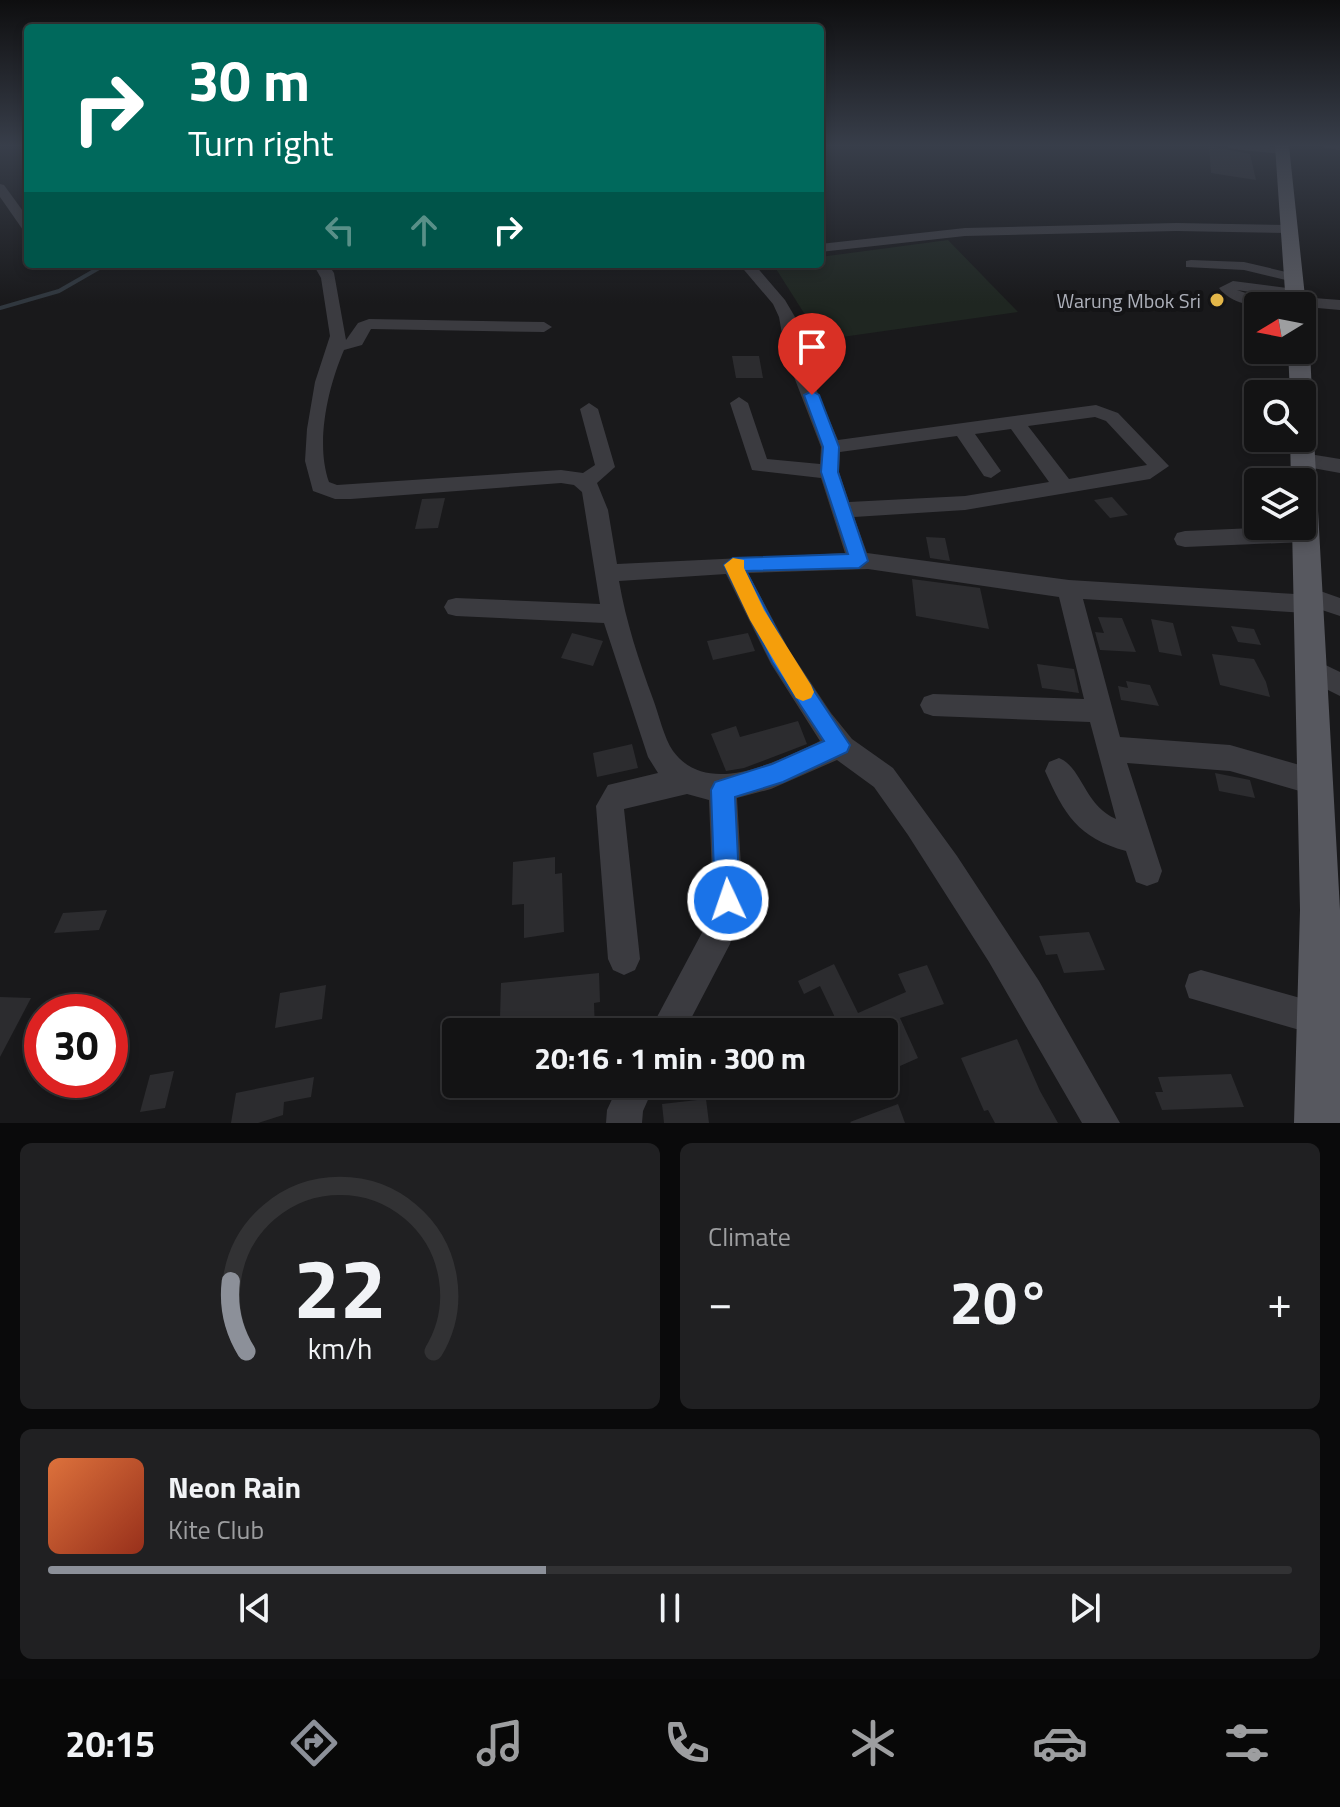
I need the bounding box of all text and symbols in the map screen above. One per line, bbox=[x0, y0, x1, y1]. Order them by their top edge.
text: 30 m bbox=[188, 38, 310, 123]
icon: right bbox=[56, 56, 160, 160]
text: Turn right bbox=[188, 115, 333, 170]
icon: left bbox=[318, 208, 362, 252]
icon: ahead bbox=[402, 208, 446, 252]
icon: right bbox=[486, 208, 530, 252]
place label: Warung Mbok Sri bbox=[1057, 285, 1201, 316]
marker: Warung Mbok Sri bbox=[1208, 291, 1226, 309]
north arrow bbox=[1244, 292, 1316, 364]
map controls bbox=[1244, 292, 1316, 540]
pin bbox=[778, 313, 846, 395]
icon: arrive bbox=[790, 325, 834, 369]
button: search bbox=[1244, 380, 1316, 452]
button: layers bbox=[1244, 468, 1316, 540]
position arrow bbox=[686, 858, 770, 942]
speed limit sign: 30 bbox=[24, 994, 128, 1098]
text: 20:16 · 1 min · 300 m bbox=[534, 1035, 806, 1081]
text: Climate bbox=[708, 1217, 791, 1256]
text: 22 bbox=[293, 1224, 387, 1350]
text: 20° bbox=[950, 1256, 1050, 1347]
text: − bbox=[708, 1268, 733, 1335]
text: + bbox=[1267, 1268, 1292, 1335]
text: km/h bbox=[308, 1327, 372, 1370]
text: Neon Rain bbox=[168, 1464, 301, 1510]
text: Kite Club bbox=[168, 1510, 264, 1549]
icon: previous bbox=[233, 1586, 277, 1630]
icon: pause bbox=[648, 1586, 692, 1630]
icon: next bbox=[1063, 1586, 1107, 1630]
icon: directions bbox=[286, 1715, 342, 1771]
icon: music bbox=[472, 1715, 528, 1771]
icon: phone bbox=[659, 1715, 715, 1771]
icon: climate bbox=[845, 1715, 901, 1771]
icon: car bbox=[1032, 1715, 1088, 1771]
icon: filters bbox=[1219, 1715, 1275, 1771]
text: 20:15 bbox=[65, 1716, 155, 1771]

